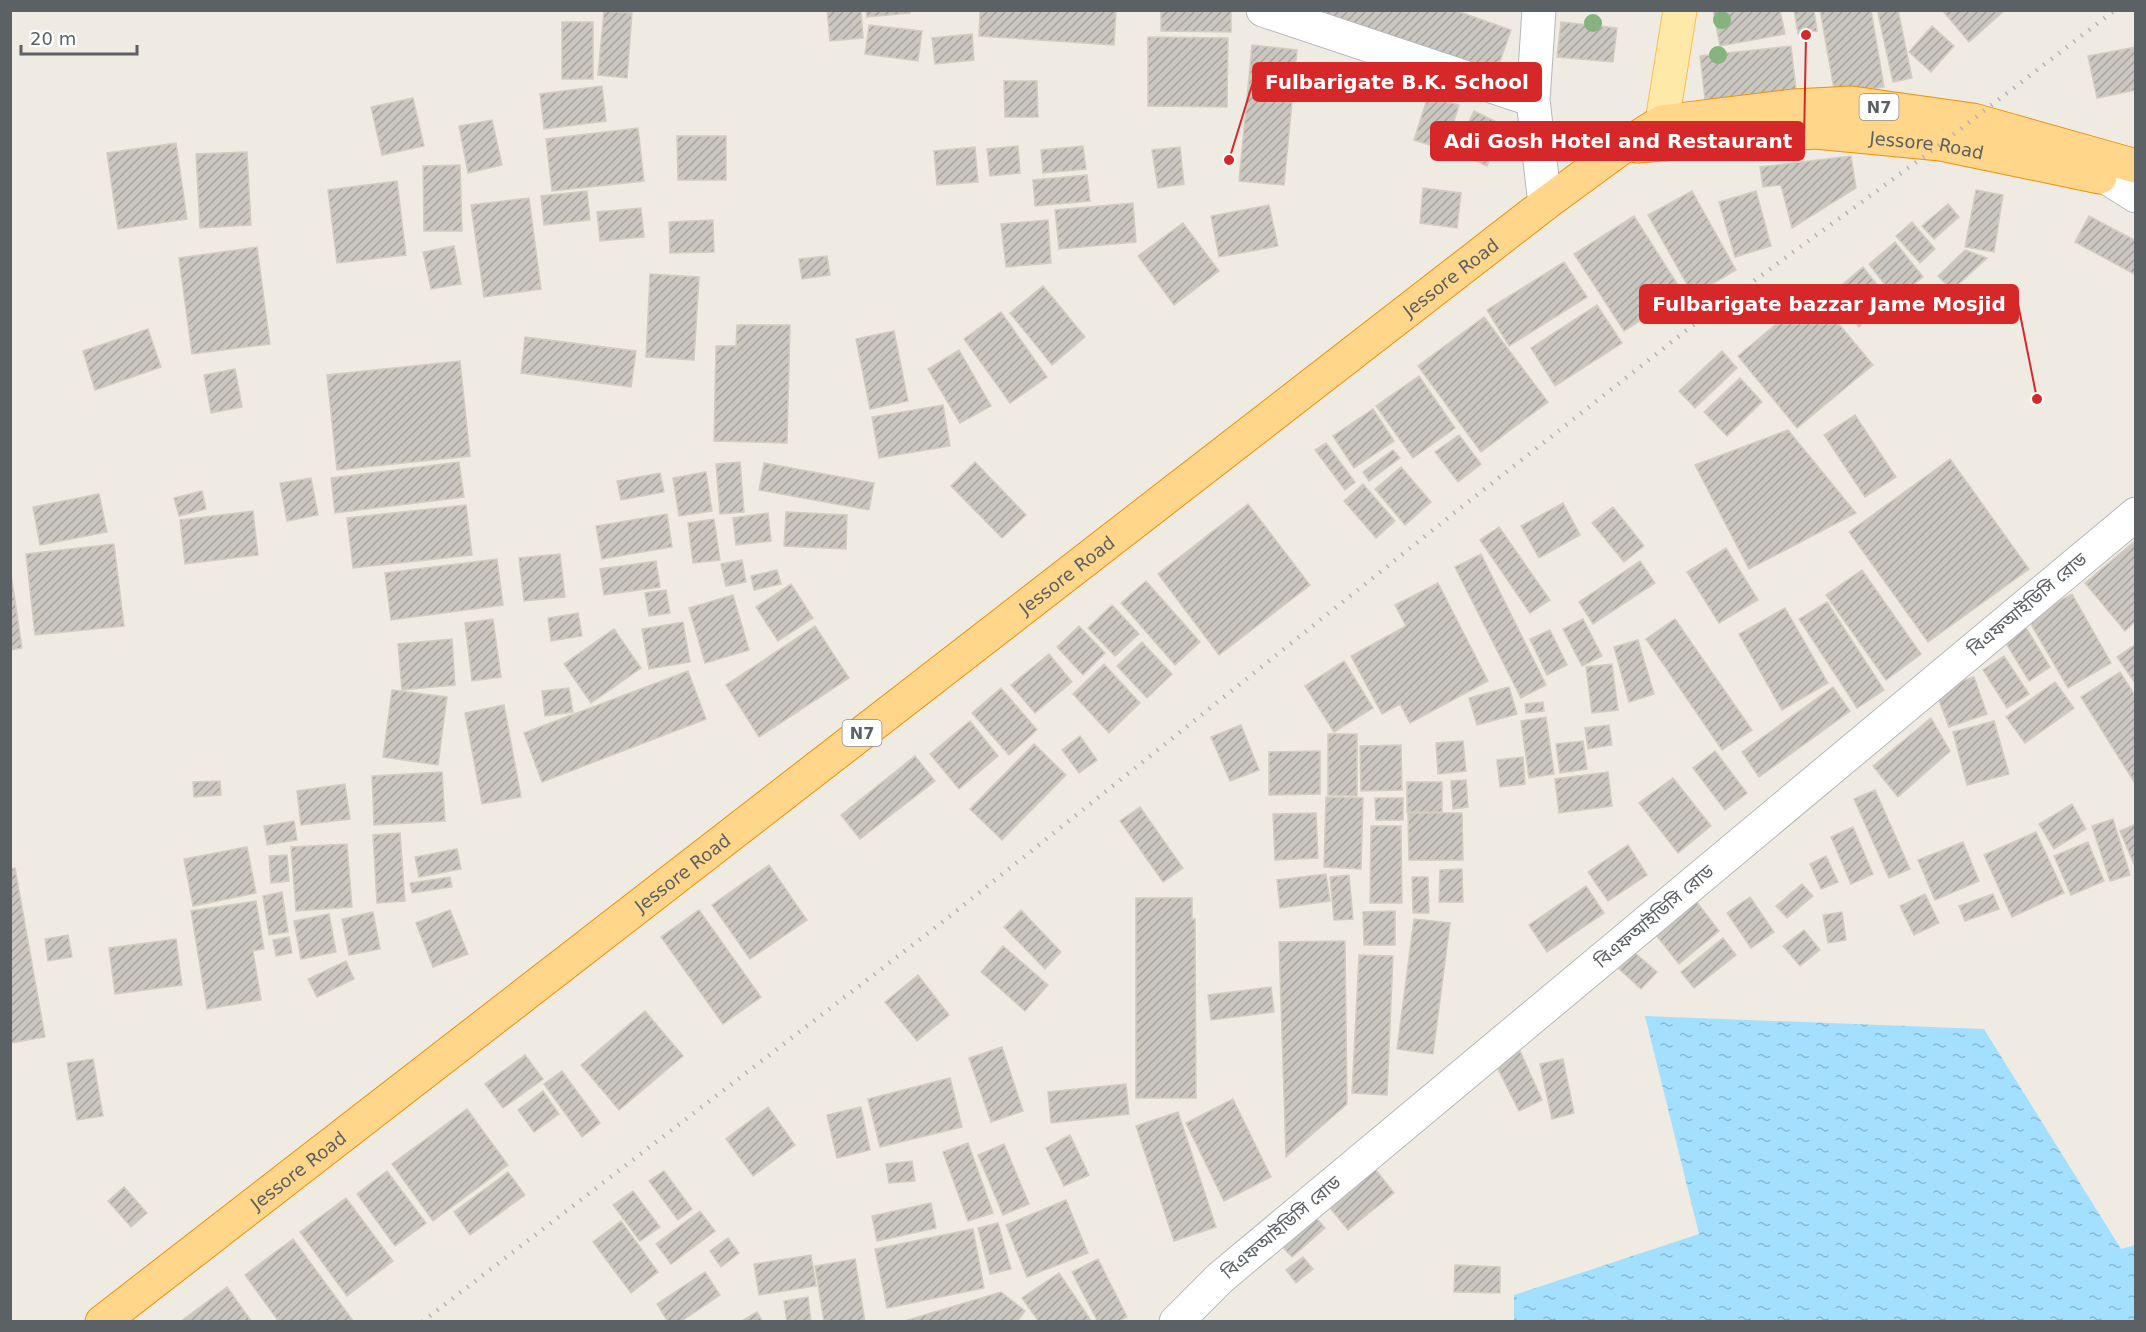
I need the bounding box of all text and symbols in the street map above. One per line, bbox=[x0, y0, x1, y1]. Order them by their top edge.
scale bar bbox=[21, 18, 136, 56]
text: 20 m bbox=[30, 28, 76, 49]
callout: Fulbarigate B.K. School bbox=[1253, 63, 1541, 101]
text: Fulbarigate B.K. School bbox=[1265, 70, 1529, 94]
road number: N7 bbox=[1860, 94, 1898, 120]
callout: Adi Gosh Hotel and Restaurant bbox=[1431, 122, 1804, 160]
street label: Jessore Road bbox=[1868, 127, 1986, 163]
text: Adi Gosh Hotel and Restaurant bbox=[1444, 129, 1793, 153]
street label: Jessore Road bbox=[1398, 234, 1503, 321]
callout: Fulbarigate bazzar Jame Mosjid bbox=[1640, 285, 2018, 323]
text: Fulbarigate bazzar Jame Mosjid bbox=[1652, 292, 2006, 316]
street label: Jessore Road bbox=[1014, 531, 1118, 619]
street label: বিএফআইডিসি রোড bbox=[1963, 548, 2091, 660]
road number: N7 bbox=[842, 720, 882, 746]
street label: Jessore Road bbox=[629, 829, 734, 917]
street label: বিএফআইডিসি রোড bbox=[1590, 860, 1718, 972]
street label: Jessore Road bbox=[245, 1127, 350, 1214]
street label: বিএফআইডিসি রোড bbox=[1217, 1171, 1345, 1283]

